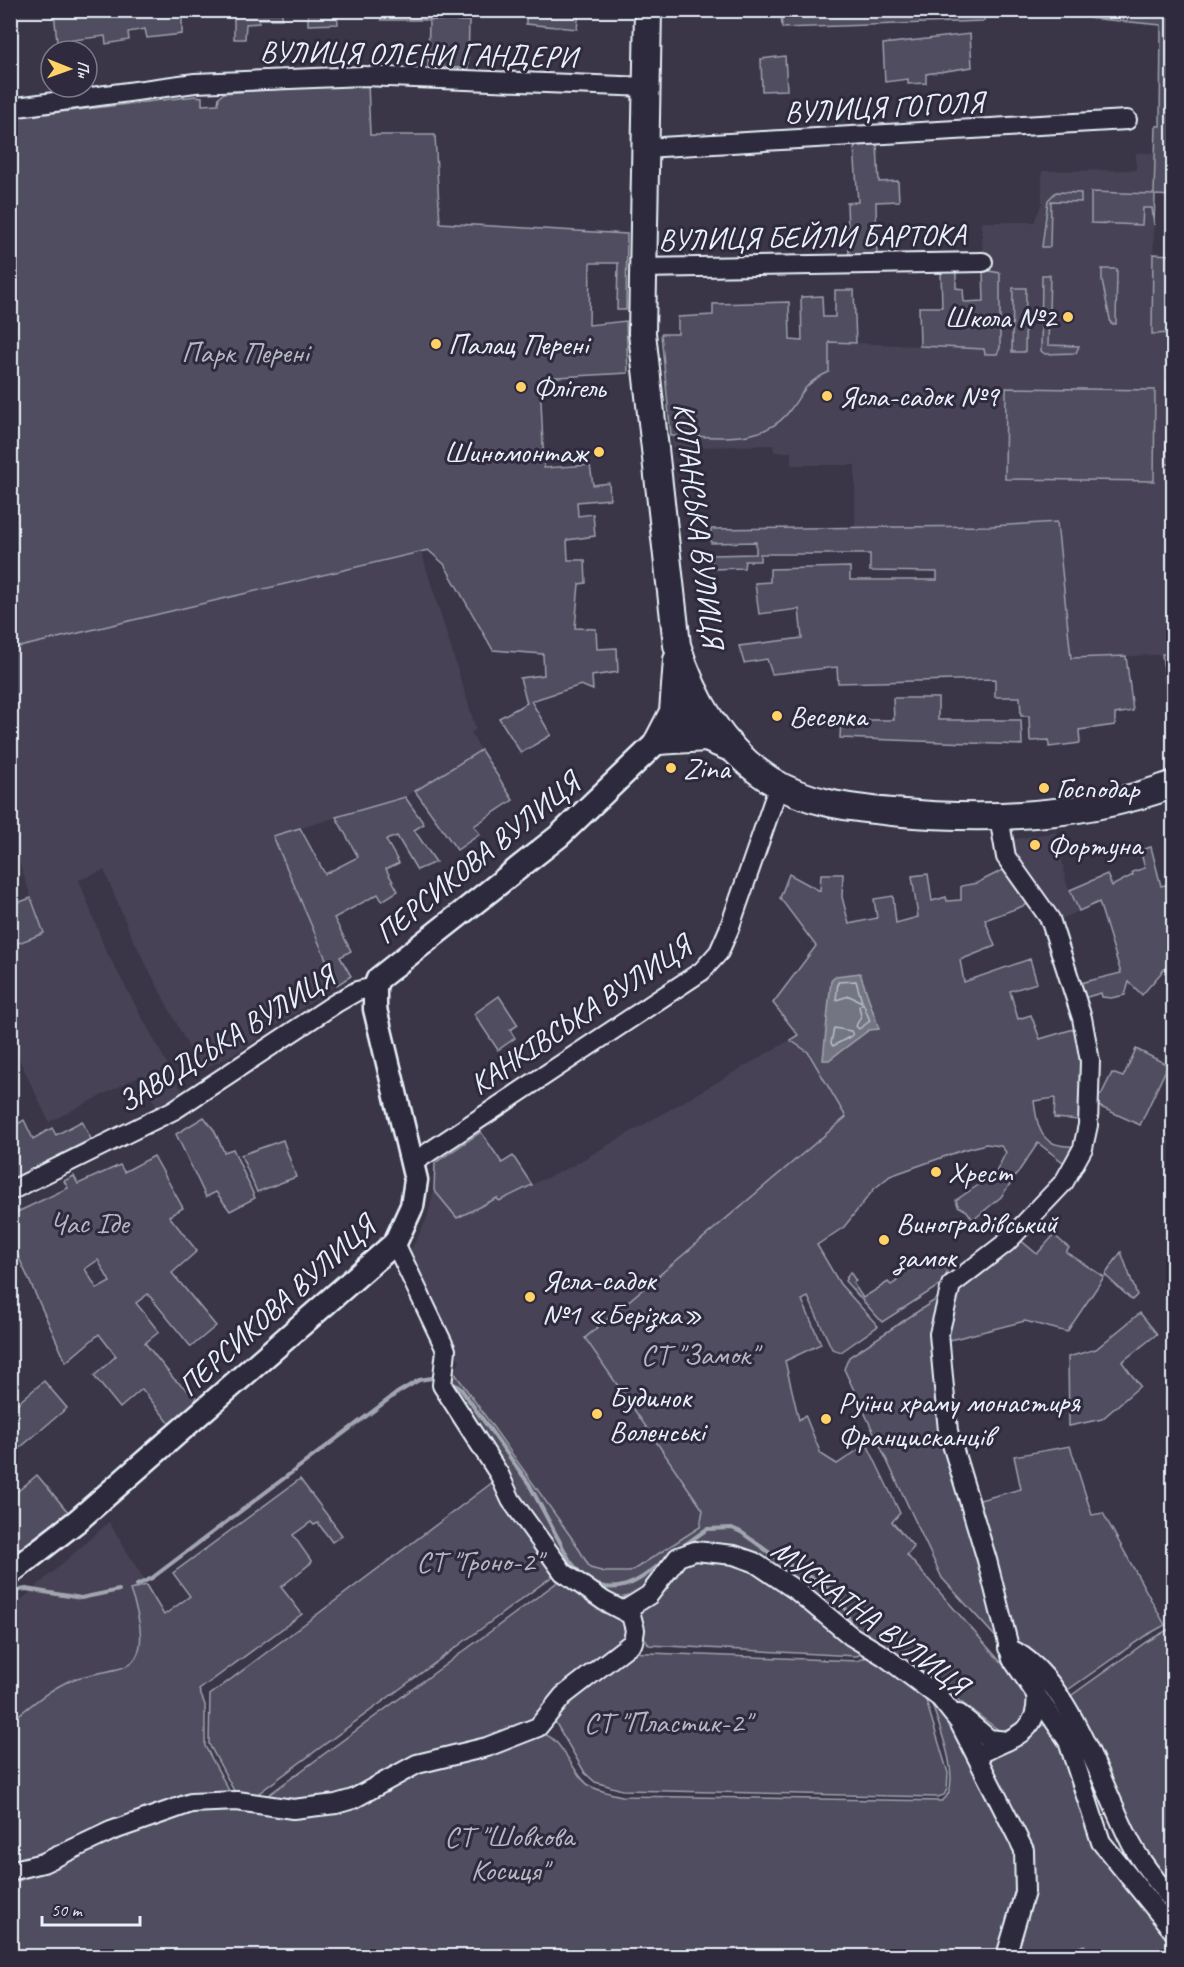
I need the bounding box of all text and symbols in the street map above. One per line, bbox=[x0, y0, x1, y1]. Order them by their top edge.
street label: ВУЛИЦЯ ОЛЕНИ ГАНДЕРИ bbox=[259, 32, 582, 76]
north arrow bbox=[39, 39, 99, 99]
text: Пн bbox=[73, 61, 93, 79]
street label: ВУЛИЦЯ ГОГОЛЯ bbox=[783, 83, 989, 131]
street label: ВУЛИЦЯ БЕЙЛИ БАРТОКА bbox=[658, 215, 968, 259]
place label: Школа №2 bbox=[944, 298, 1058, 336]
marker: Школа №2 bbox=[1061, 310, 1075, 324]
place label: Палац Перені bbox=[448, 325, 592, 363]
park label: Парк Перені bbox=[181, 333, 312, 371]
marker: Палац Перені bbox=[429, 337, 443, 351]
place label: Флігель bbox=[533, 368, 607, 406]
place label: Ясла-садок №9 bbox=[839, 377, 1001, 415]
marker: Флігель bbox=[514, 380, 528, 394]
marker: Ясла-садок №9 bbox=[820, 389, 834, 403]
street label: КОПАНСЬКА ВУЛИЦЯ bbox=[665, 401, 733, 653]
place label: Шиномонтаж bbox=[444, 433, 590, 471]
marker: Шиномонтаж bbox=[592, 445, 606, 459]
place label: Веселка bbox=[789, 697, 869, 735]
marker: Веселка bbox=[770, 709, 784, 723]
place label: Zina bbox=[683, 749, 732, 787]
street label: ПЕРСИКОВА ВУЛИЦЯ bbox=[367, 761, 590, 952]
marker: Zina bbox=[664, 761, 678, 775]
place label: Господар bbox=[1056, 769, 1141, 807]
marker: Господар bbox=[1037, 781, 1051, 795]
place label: Фортуна bbox=[1047, 826, 1145, 864]
marker: Фортуна bbox=[1028, 838, 1042, 852]
street label: КАНКІВСЬКА ВУЛИЦЯ bbox=[462, 925, 701, 1103]
street label: ЗАВОДСЬКА ВУЛИЦЯ bbox=[110, 955, 345, 1121]
place label: Хрест bbox=[948, 1153, 1014, 1191]
marker: Хрест bbox=[929, 1165, 943, 1179]
park label: Час Іде bbox=[49, 1204, 131, 1242]
place label: Виноградівський замок bbox=[892, 1204, 1059, 1276]
street label: ПЕРСИКОВА ВУЛИЦЯ bbox=[170, 1205, 386, 1404]
marker: Виноградівський замок bbox=[877, 1233, 891, 1247]
place label: Ясла-садок №1 «Берізка» bbox=[542, 1261, 702, 1333]
marker: Ясла-садок №1 «Берізка» bbox=[523, 1290, 537, 1304]
park label: СТ "Замок" bbox=[641, 1335, 763, 1373]
place label: Будинок Воленські bbox=[609, 1378, 708, 1450]
place label: Руїни храму монастиря Францисканців bbox=[838, 1383, 1081, 1455]
marker: Будинок Воленські bbox=[590, 1407, 604, 1421]
marker: Руїни храму монастиря Францисканців bbox=[819, 1412, 833, 1426]
street label: МУСКАТНА ВУЛИЦЯ bbox=[764, 1531, 979, 1706]
park label: СТ "Гроно-2" bbox=[416, 1542, 548, 1580]
park label: СТ "Пластик-2" bbox=[584, 1703, 756, 1741]
park label: СТ "Шовкова Косиця" bbox=[444, 1817, 576, 1889]
scale bar bbox=[42, 1889, 140, 1927]
text: 50 m bbox=[51, 1899, 84, 1921]

